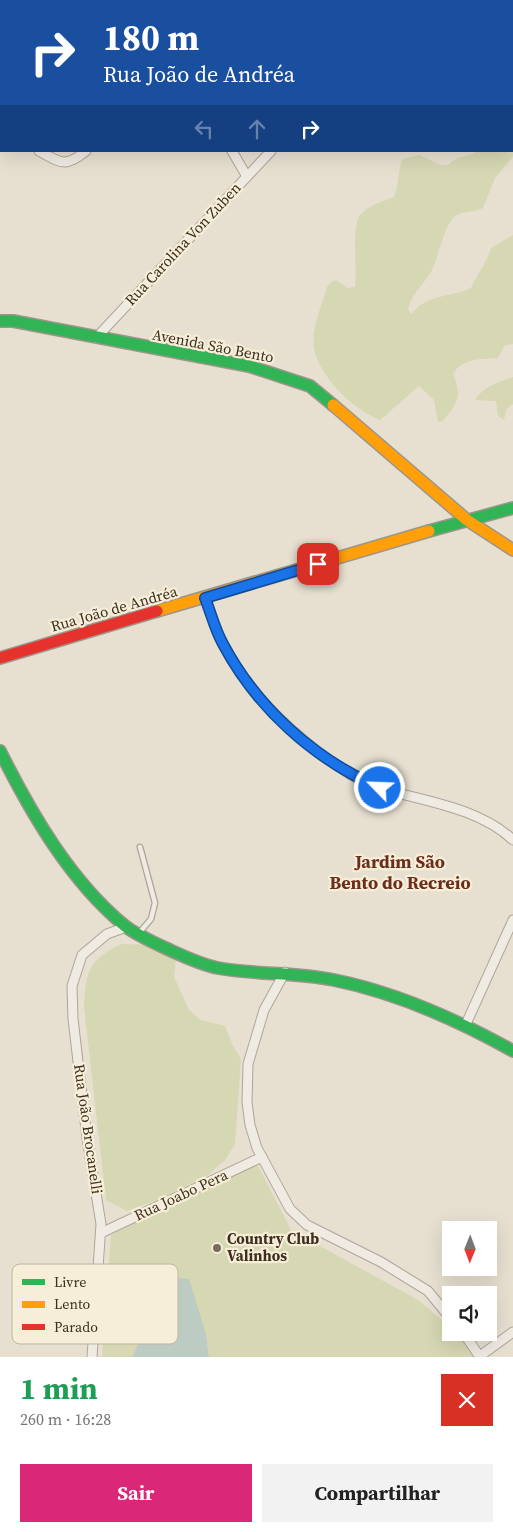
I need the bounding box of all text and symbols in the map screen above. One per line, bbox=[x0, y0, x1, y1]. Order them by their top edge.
text: 180 m bbox=[103, 14, 199, 62]
icon: right bbox=[20, 20, 85, 85]
text: Rua João de Andréa bbox=[103, 59, 295, 89]
icon: left bbox=[190, 115, 218, 143]
icon: ahead bbox=[243, 115, 271, 143]
icon: right bbox=[296, 115, 324, 143]
street label: Rua Carolina Von Zuben bbox=[120, 177, 245, 310]
street label: Avenida São Bento bbox=[151, 323, 276, 368]
pin bbox=[297, 543, 339, 585]
icon: arrive bbox=[304, 550, 332, 578]
street label: Rua João de Andréa bbox=[48, 580, 180, 637]
position arrow bbox=[353, 761, 405, 813]
district label: Jardim São Bento do Recreio bbox=[329, 849, 471, 895]
street label: Rua João Brocanelli bbox=[69, 1063, 108, 1195]
street label: Rua Joabo Pera bbox=[131, 1164, 231, 1225]
north arrow bbox=[442, 1221, 498, 1276]
map controls bbox=[442, 1221, 497, 1341]
place label: Country Club Valinhos bbox=[227, 1228, 319, 1266]
marker: Country Club Valinhos bbox=[211, 1242, 223, 1254]
legend bbox=[12, 1264, 178, 1344]
text: Livre bbox=[54, 1272, 86, 1292]
button: sound bbox=[442, 1286, 497, 1341]
text: Lento bbox=[54, 1294, 90, 1314]
text: Parado bbox=[54, 1317, 98, 1337]
text: 1 min bbox=[20, 1368, 98, 1409]
button: close bbox=[441, 1374, 493, 1426]
text: 260 m · 16:28 bbox=[20, 1408, 111, 1430]
button: Sair bbox=[20, 1464, 252, 1522]
button: Compartilhar bbox=[262, 1464, 493, 1522]

